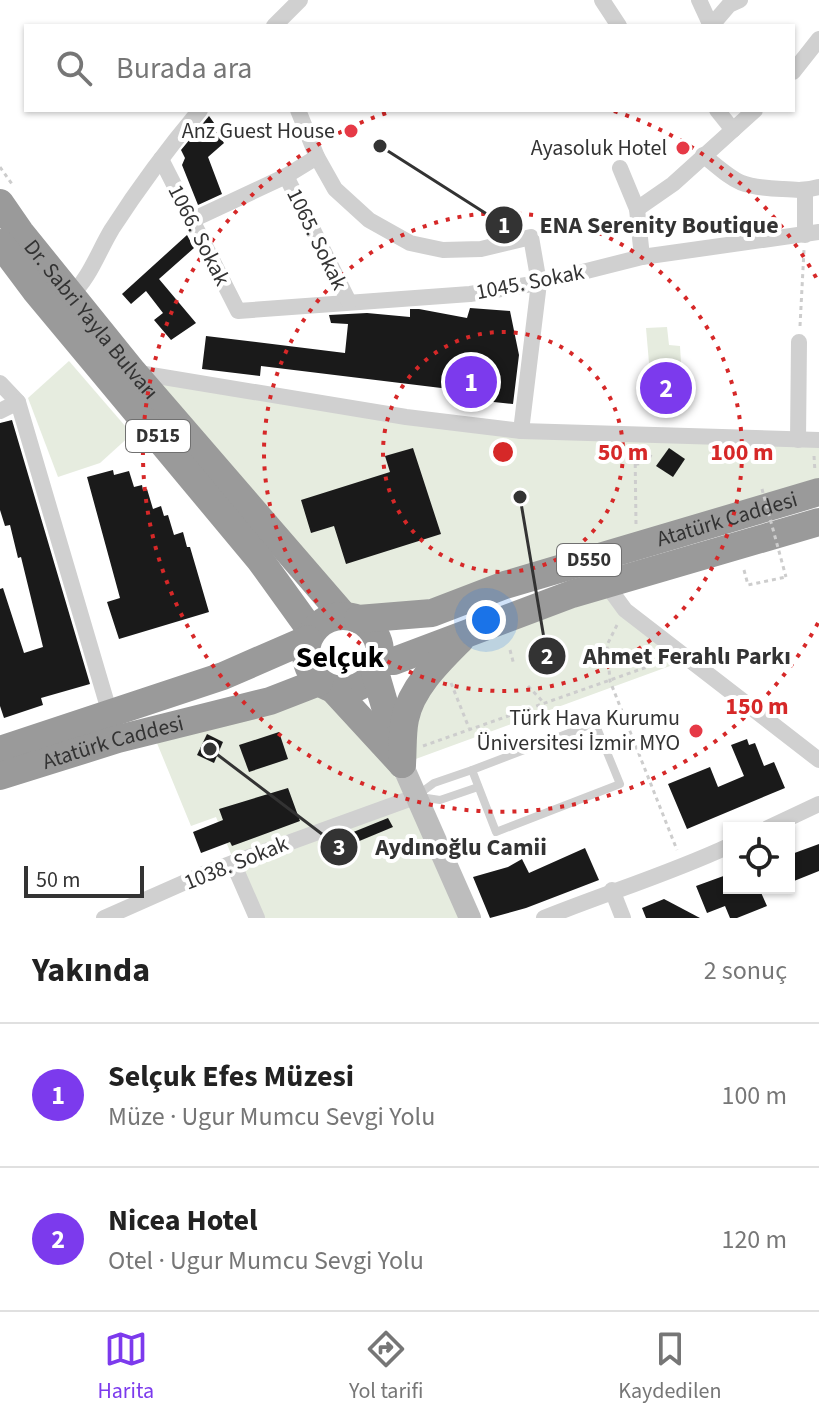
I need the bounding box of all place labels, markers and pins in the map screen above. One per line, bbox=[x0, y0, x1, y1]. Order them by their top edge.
place label: Anz Guest House bbox=[182, 115, 335, 147]
marker: Anz Guest House bbox=[342, 122, 360, 140]
place label: Ayasoluk Hotel bbox=[531, 132, 667, 164]
marker: Ayasoluk Hotel bbox=[674, 139, 692, 157]
callout: ENA Serenity Boutique bbox=[484, 201, 795, 249]
pin: 1 bbox=[445, 352, 497, 412]
pin: 2 bbox=[640, 358, 692, 418]
centre of rings bbox=[489, 438, 517, 466]
callout: Ahmet Ferahlı Parkı bbox=[527, 632, 806, 680]
place label: Türk Hava Kurumu Üniversitesi İzmir MYO bbox=[476, 702, 680, 759]
marker: Türk Hava Kurumu Üniversitesi İzmir MYO bbox=[687, 722, 705, 740]
callout: Aydınoğlu Camii bbox=[319, 823, 563, 871]

